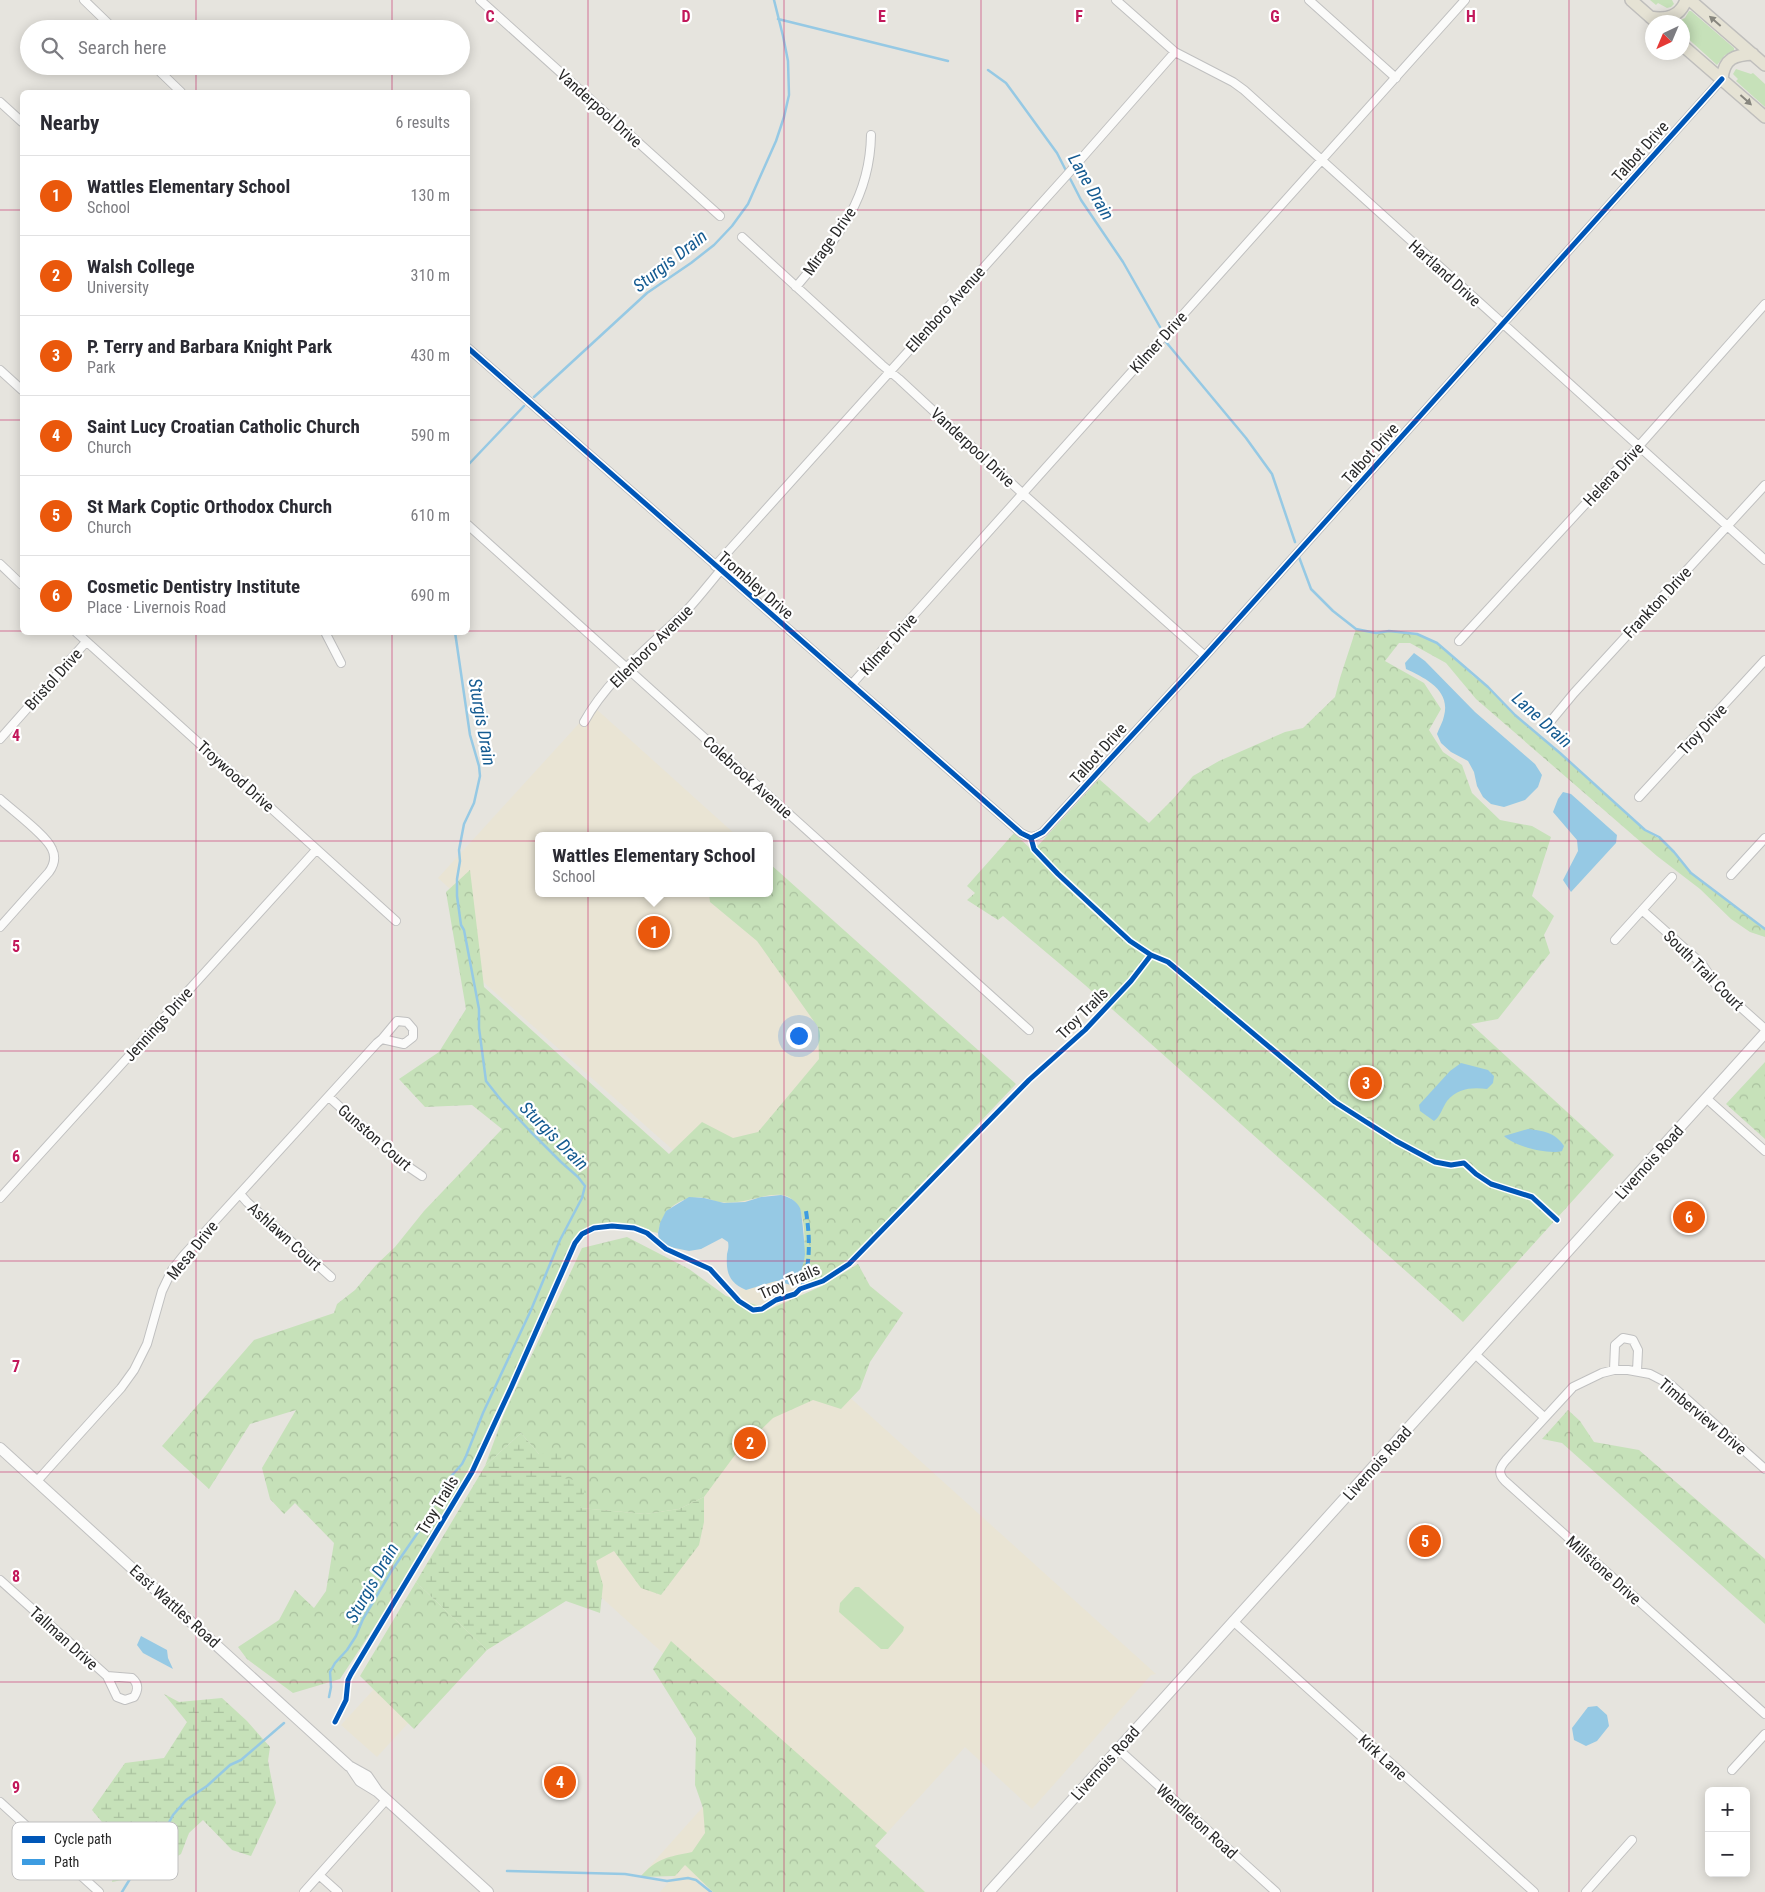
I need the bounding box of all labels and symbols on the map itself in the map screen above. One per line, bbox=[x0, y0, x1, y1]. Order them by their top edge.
text: C bbox=[485, 7, 495, 26]
text: D bbox=[681, 7, 691, 26]
text: E bbox=[878, 7, 886, 26]
text: F bbox=[1075, 7, 1083, 26]
text: G bbox=[1270, 7, 1280, 26]
text: H bbox=[1466, 7, 1476, 26]
north arrow bbox=[1645, 15, 1690, 60]
one-way arrow bbox=[1709, 15, 1721, 27]
street label: Vanderpool Drive bbox=[553, 65, 646, 151]
one-way arrow bbox=[1739, 94, 1751, 106]
street label: Talbot Drive bbox=[1608, 117, 1673, 186]
water label: Lane Drain bbox=[1064, 150, 1119, 224]
street label: Mirage Drive bbox=[799, 203, 860, 279]
water label: Sturgis Drain bbox=[628, 225, 711, 296]
street label: Hartland Drive bbox=[1405, 236, 1485, 311]
street label: Ellenboro Avenue bbox=[902, 262, 989, 356]
street label: Kilmer Drive bbox=[1126, 308, 1191, 377]
street label: Vanderpool Drive bbox=[927, 404, 1018, 491]
street label: Talbot Drive bbox=[1338, 419, 1403, 488]
street label: Helena Drive bbox=[1579, 439, 1647, 510]
street label: Trombley Drive bbox=[714, 547, 797, 623]
street label: Frankton Drive bbox=[1620, 563, 1695, 642]
street label: Ellenboro Avenue bbox=[606, 601, 697, 692]
street label: Kilmer Drive bbox=[856, 610, 921, 679]
street label: Bristol Drive bbox=[21, 645, 86, 714]
water label: Sturgis Drain bbox=[464, 677, 500, 767]
water label: Lane Drain bbox=[1508, 687, 1577, 752]
street label: Troy Drive bbox=[1674, 700, 1731, 759]
street label: Talbot Drive bbox=[1066, 719, 1131, 788]
text: 4 bbox=[12, 726, 20, 745]
street label: Colebrook Avenue bbox=[699, 732, 796, 823]
street label: Troywood Drive bbox=[193, 737, 278, 816]
pin: 1 bbox=[638, 913, 670, 951]
street label: South Trail Court bbox=[1660, 926, 1748, 1015]
text: 5 bbox=[12, 937, 20, 956]
street label: Jennings Drive bbox=[120, 983, 197, 1065]
street label: Troy Trails bbox=[1053, 984, 1112, 1043]
your location bbox=[786, 1023, 812, 1049]
pin: 3 bbox=[1350, 1064, 1382, 1102]
water label: Sturgis Drain bbox=[516, 1097, 593, 1174]
street label: Gunston Court bbox=[334, 1100, 415, 1175]
street label: Livernois Road bbox=[1611, 1121, 1688, 1203]
text: 6 bbox=[12, 1147, 20, 1166]
street label: Ashlawn Court bbox=[244, 1198, 325, 1274]
pin: 6 bbox=[1673, 1198, 1705, 1236]
street label: Mesa Drive bbox=[163, 1217, 222, 1284]
street label: Troy Trails bbox=[756, 1260, 823, 1303]
text: 7 bbox=[12, 1357, 20, 1376]
street label: Timberview Drive bbox=[1655, 1374, 1750, 1459]
street label: Livernois Road bbox=[1339, 1422, 1416, 1504]
pin: 2 bbox=[734, 1424, 766, 1462]
street label: Troy Trails bbox=[413, 1473, 462, 1538]
pin: 5 bbox=[1409, 1522, 1441, 1560]
street label: Millstone Drive bbox=[1562, 1532, 1645, 1609]
water label: Sturgis Drain bbox=[340, 1539, 403, 1626]
street label: East Wattles Road bbox=[126, 1561, 224, 1652]
text: 8 bbox=[12, 1567, 20, 1586]
street label: Tallman Drive bbox=[26, 1603, 102, 1674]
street label: Livernois Road bbox=[1067, 1722, 1144, 1804]
street label: Kirk Lane bbox=[1355, 1731, 1411, 1784]
pin: 4 bbox=[544, 1763, 576, 1801]
text: 9 bbox=[12, 1778, 20, 1797]
street label: Wendleton Road bbox=[1152, 1780, 1241, 1863]
legend bbox=[12, 1822, 178, 1880]
text: Cycle path bbox=[54, 1831, 112, 1847]
text: Path bbox=[54, 1854, 79, 1870]

